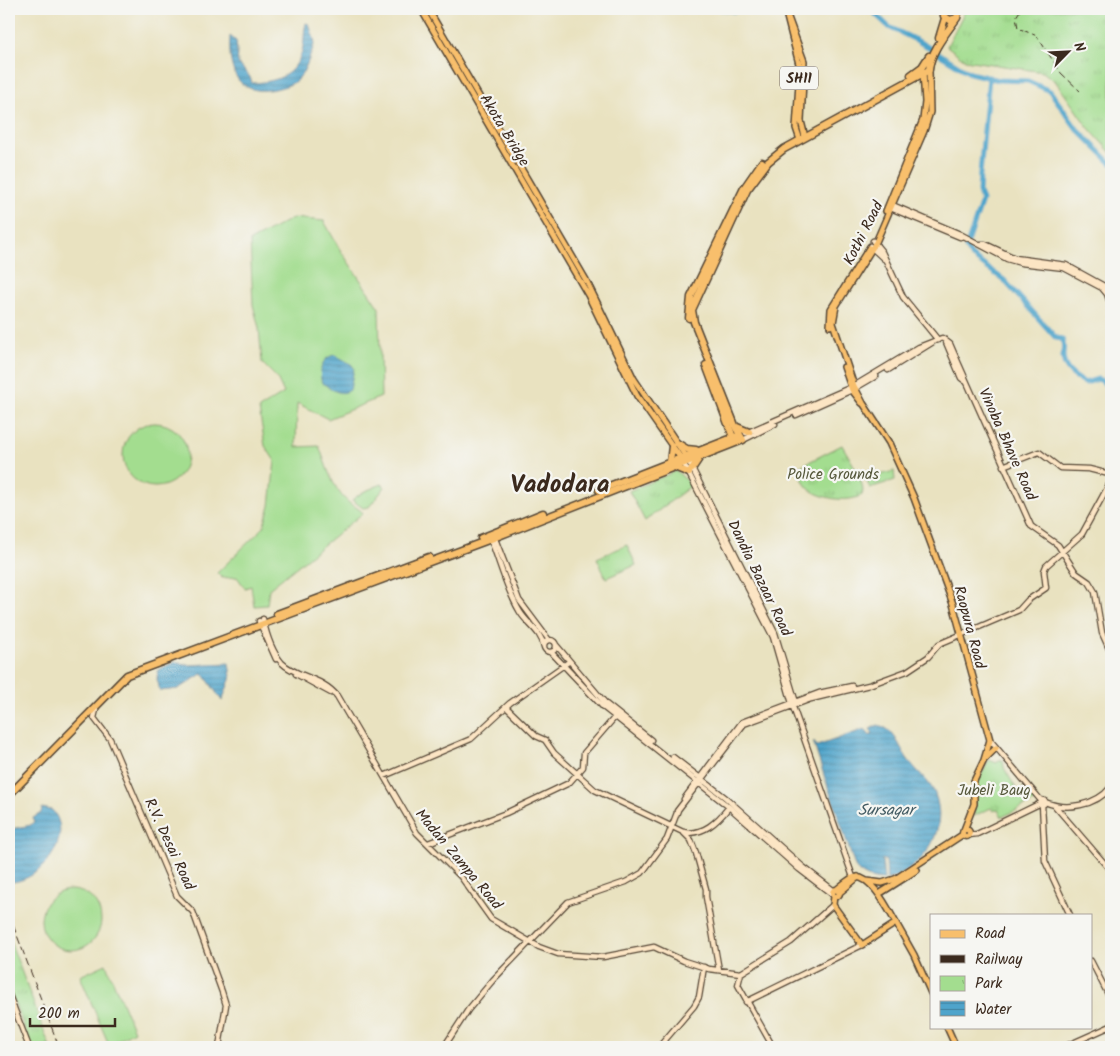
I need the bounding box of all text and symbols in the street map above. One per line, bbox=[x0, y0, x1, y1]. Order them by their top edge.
north arrow bbox=[1042, 28, 1092, 78]
text: N bbox=[1067, 39, 1091, 56]
road number: SH11 bbox=[780, 66, 818, 90]
street label: Akota Bridge bbox=[473, 90, 535, 172]
street label: Kothi Road bbox=[837, 197, 891, 270]
street label: Vinoba Bhave Road bbox=[972, 384, 1043, 505]
park label: Police Grounds bbox=[787, 463, 879, 487]
district label: Vadodara bbox=[511, 465, 609, 505]
street label: Dandia Bazaar Road bbox=[720, 516, 798, 641]
street label: Raopura Road bbox=[946, 583, 992, 672]
park label: Jubeli Baug bbox=[957, 779, 1031, 803]
street label: R.V. Desai Road bbox=[137, 794, 201, 895]
water label: Sursagar bbox=[858, 798, 918, 823]
street label: Madan Zampa Road bbox=[409, 804, 508, 916]
legend bbox=[930, 914, 1092, 1028]
text: Road bbox=[975, 922, 1006, 946]
text: Railway bbox=[975, 948, 1023, 972]
text: Park bbox=[975, 972, 1003, 996]
scale bar bbox=[30, 996, 115, 1028]
text: Water bbox=[975, 998, 1012, 1022]
text: 200 m bbox=[38, 1002, 80, 1026]

